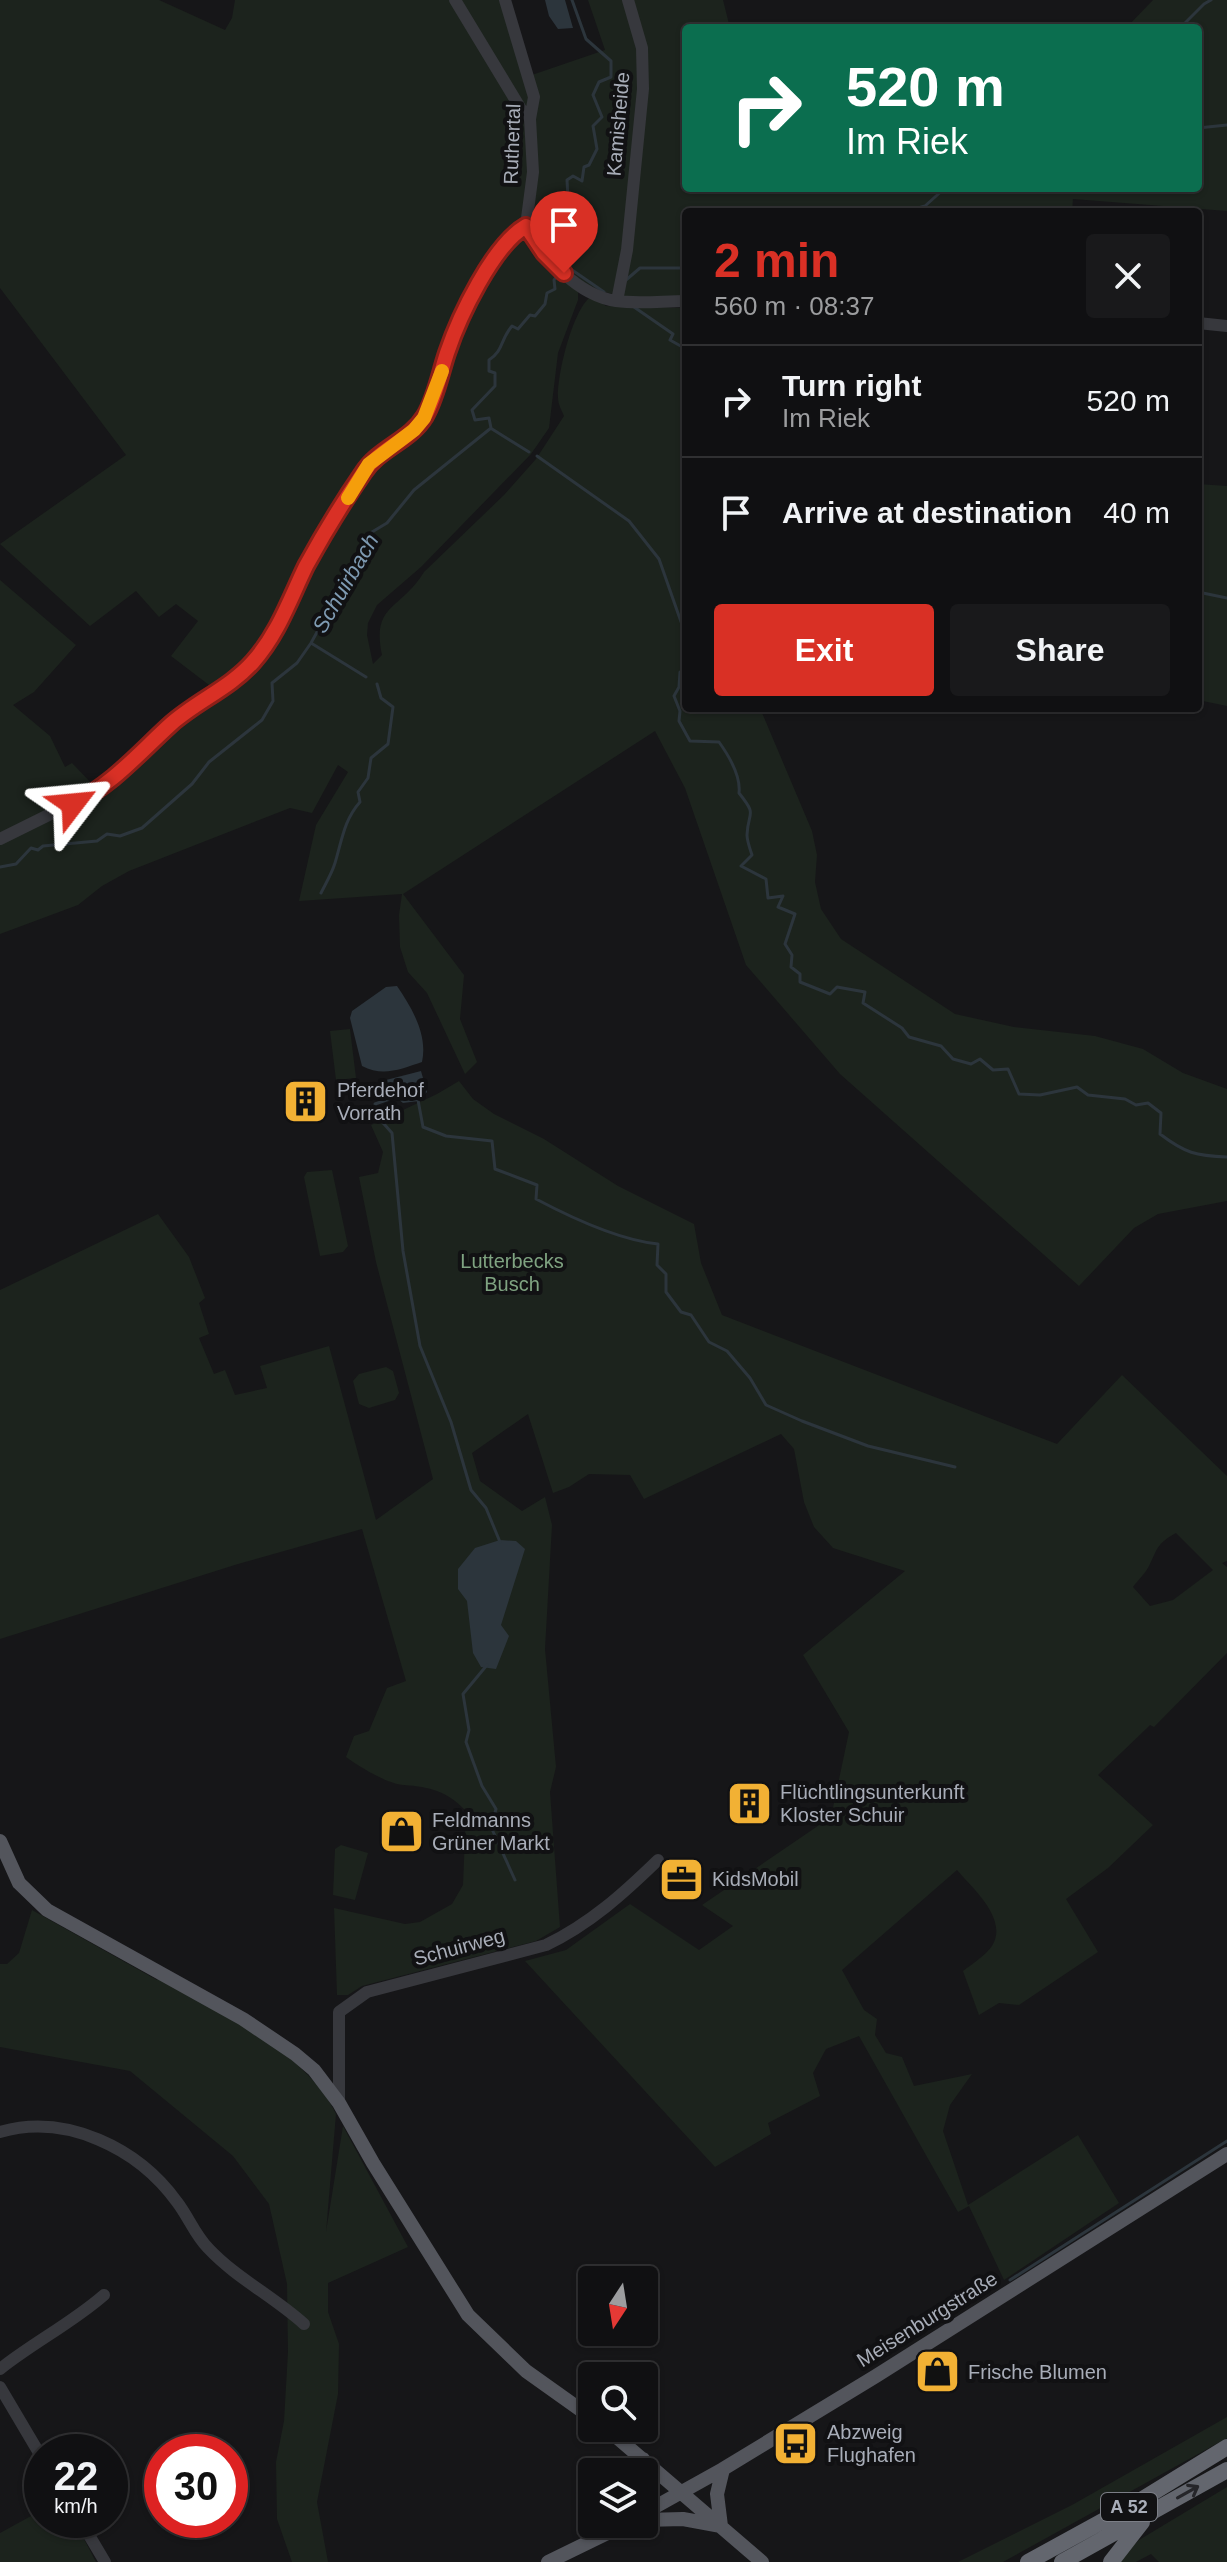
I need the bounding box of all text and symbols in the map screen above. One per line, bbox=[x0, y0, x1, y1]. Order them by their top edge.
text: 520 m bbox=[846, 55, 1005, 118]
icon: right bbox=[714, 56, 818, 160]
street label: Kamisheide bbox=[602, 71, 634, 177]
street label: Ruthertal bbox=[500, 103, 524, 185]
text: Im Riek bbox=[846, 121, 968, 162]
pin bbox=[530, 191, 598, 273]
icon: arrive bbox=[542, 203, 586, 247]
text: 2 min bbox=[714, 234, 839, 287]
button: close bbox=[1086, 234, 1170, 318]
text: 560 m · 08:37 bbox=[714, 291, 874, 321]
text: Turn right bbox=[782, 369, 921, 402]
icon: right bbox=[714, 379, 758, 423]
text: 520 m bbox=[1087, 384, 1170, 417]
text: Im Riek bbox=[782, 403, 870, 433]
icon: arrive bbox=[714, 491, 758, 535]
text: Arrive at destination bbox=[782, 496, 1072, 529]
text: 40 m bbox=[1103, 496, 1170, 529]
water label: Schuirbach bbox=[307, 529, 384, 637]
button: Exit bbox=[714, 604, 934, 696]
button: Share bbox=[950, 604, 1170, 696]
position arrow bbox=[31, 762, 115, 846]
building icon: Pferdehof Vorrath bbox=[282, 1078, 330, 1126]
place label: Pferdehof Vorrath bbox=[337, 1079, 424, 1124]
park label: Lutterbecks Busch bbox=[460, 1250, 564, 1295]
building icon: Flüchtlingsunterkunft Kloster Schuir bbox=[725, 1780, 773, 1828]
place label: Flüchtlingsunterkunft Kloster Schuir bbox=[780, 1781, 965, 1826]
shop icon: Feldmanns Grüner Markt bbox=[377, 1807, 425, 1855]
place label: Feldmanns Grüner Markt bbox=[432, 1809, 550, 1854]
office icon: KidsMobil bbox=[657, 1855, 705, 1903]
place label: KidsMobil bbox=[712, 1868, 799, 1890]
street label: Schuirweg bbox=[411, 1924, 507, 1970]
north arrow bbox=[578, 2266, 658, 2346]
map controls bbox=[578, 2266, 658, 2538]
street label: Meisenburgstraße bbox=[853, 2267, 1001, 2371]
shop icon: Frische Blumen bbox=[913, 2348, 961, 2396]
place label: Frische Blumen bbox=[968, 2361, 1107, 2383]
button: search bbox=[578, 2362, 658, 2442]
bus stop icon: Abzweig Flughafen bbox=[772, 2419, 820, 2467]
place label: Abzweig Flughafen bbox=[827, 2421, 916, 2466]
speed limit sign: 30 bbox=[144, 2434, 248, 2538]
text: 22 bbox=[54, 2454, 98, 2498]
button: layers bbox=[578, 2458, 658, 2538]
one-way arrow bbox=[1176, 2484, 1199, 2500]
road number: A 52 bbox=[1101, 2493, 1157, 2521]
text: km/h bbox=[54, 2495, 98, 2517]

